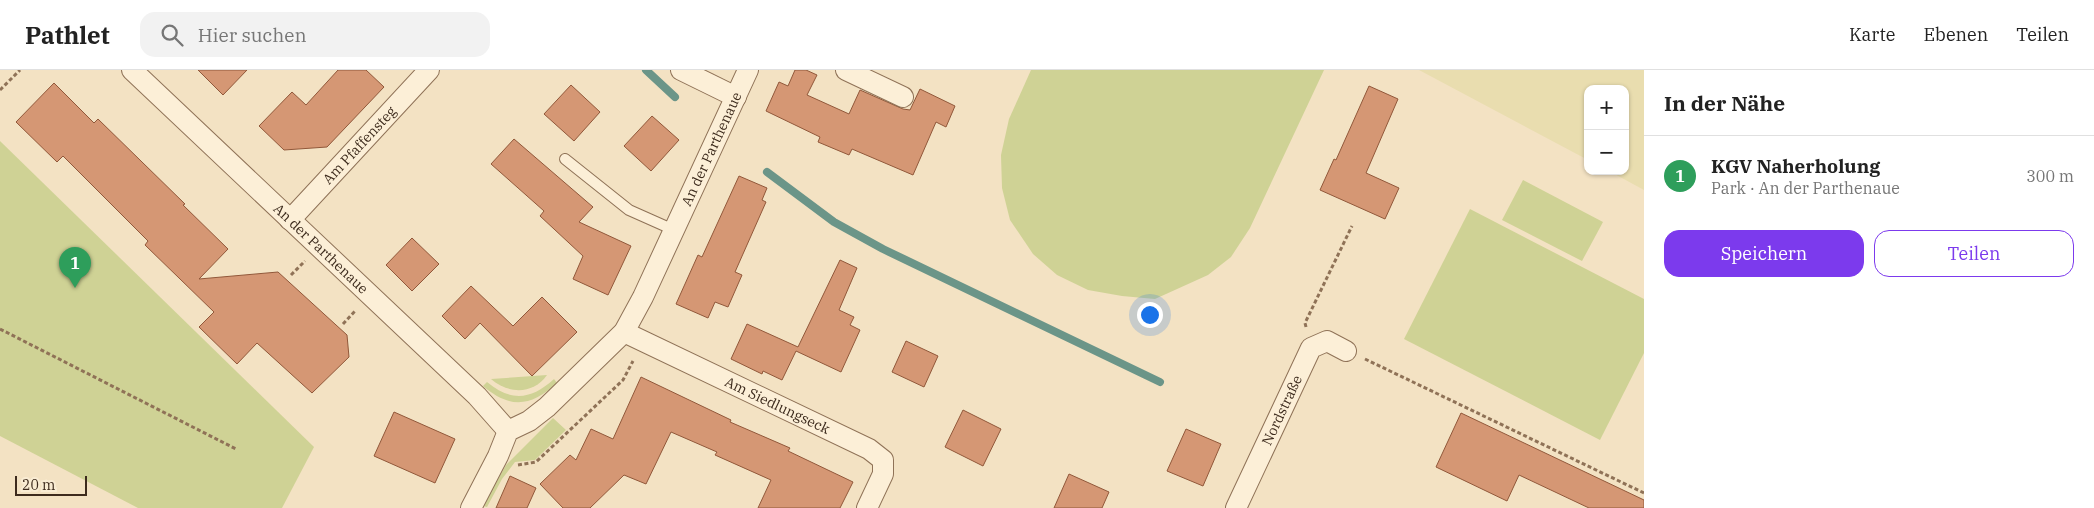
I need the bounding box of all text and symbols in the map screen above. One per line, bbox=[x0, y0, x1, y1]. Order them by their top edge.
search box bbox=[140, 12, 490, 57]
text: Pathlet bbox=[25, 19, 110, 51]
icon: search bbox=[158, 21, 186, 49]
text: Hier suchen bbox=[198, 23, 307, 47]
text: Karte bbox=[1849, 23, 1895, 46]
text: Ebenen bbox=[1923, 23, 1988, 46]
text: Teilen bbox=[2016, 23, 2069, 46]
map controls bbox=[1584, 85, 1629, 175]
button: + bbox=[1584, 85, 1629, 130]
street label: An der Parthenaue bbox=[677, 89, 746, 209]
text: In der Nähe bbox=[1664, 89, 1785, 117]
street label: Am Pfaffensteg bbox=[319, 102, 400, 188]
button: − bbox=[1584, 130, 1629, 175]
text: KGV Naherholung bbox=[1711, 154, 1880, 178]
text: 1 bbox=[1675, 166, 1685, 186]
text: 300 m bbox=[2026, 166, 2074, 186]
text: Park · An der Parthenaue bbox=[1711, 178, 1900, 198]
street label: An der Parthenaue bbox=[270, 200, 372, 298]
button: Speichern bbox=[1664, 230, 1864, 277]
button: Teilen bbox=[1874, 230, 2074, 277]
pin: 1 bbox=[59, 247, 91, 288]
your location bbox=[1137, 302, 1163, 328]
street label: Nordstraße bbox=[1258, 372, 1306, 448]
street label: Am Siedlungseck bbox=[722, 373, 834, 438]
scale bar bbox=[15, 473, 88, 496]
text: 20 m bbox=[22, 476, 55, 494]

